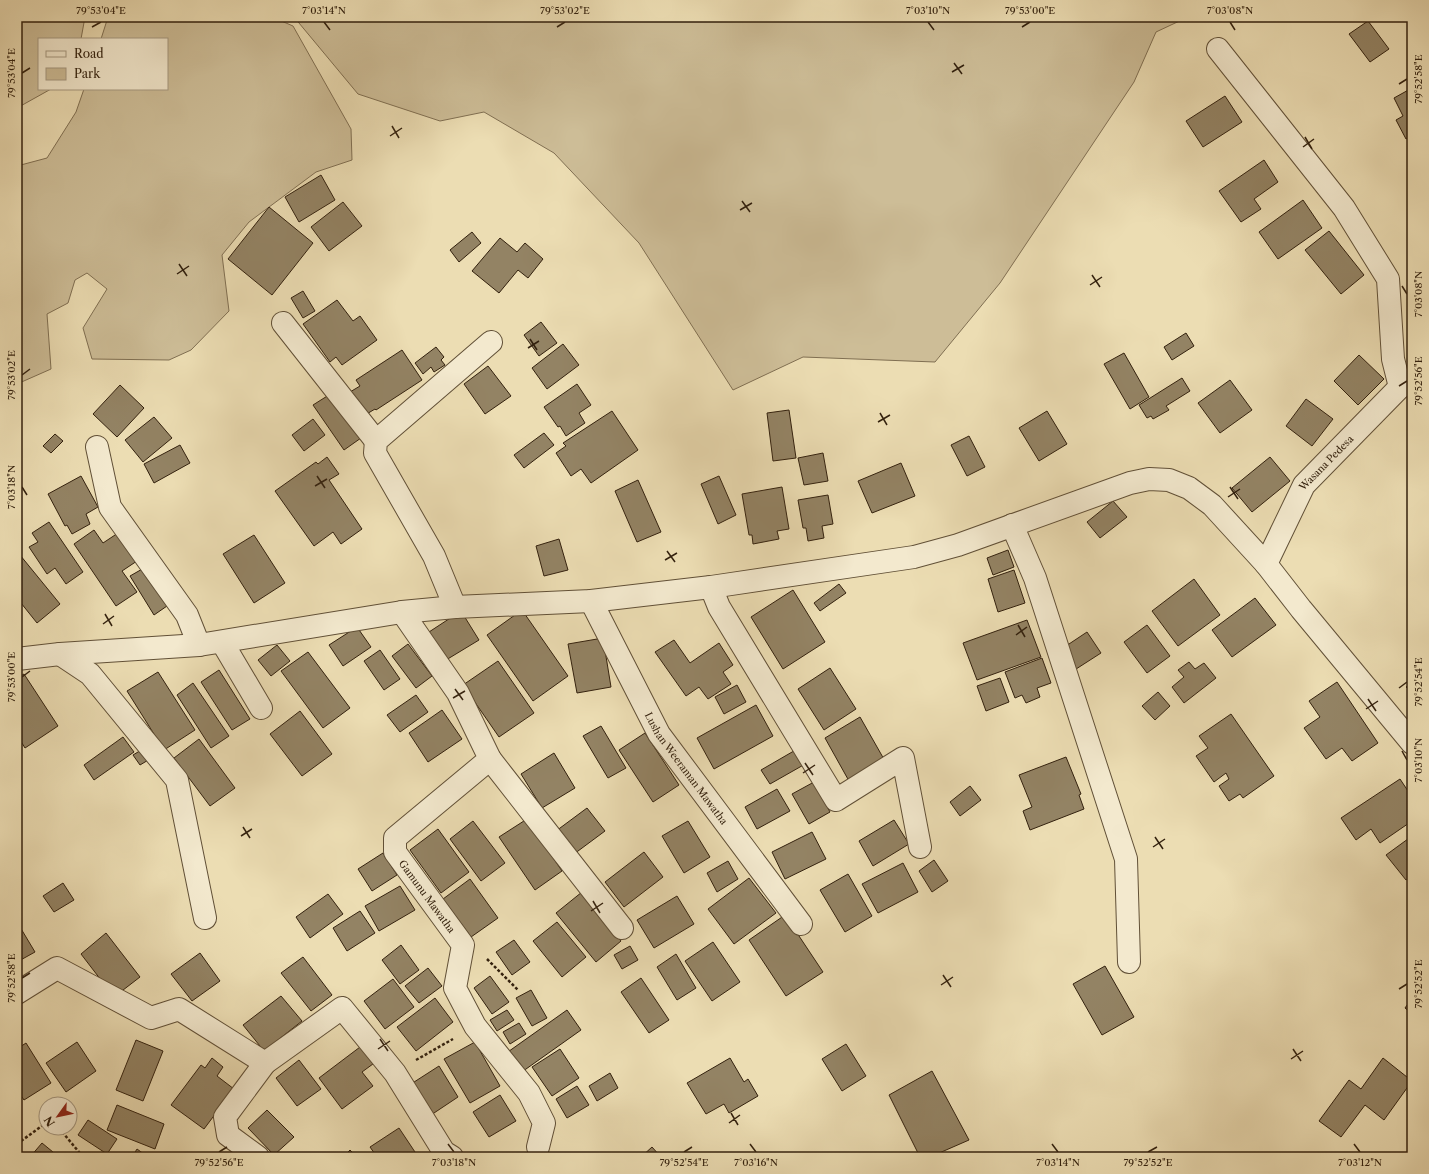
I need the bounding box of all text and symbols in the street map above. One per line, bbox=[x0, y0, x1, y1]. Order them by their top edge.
text: 79°53'04"E bbox=[76, 4, 126, 17]
text: 7°03'14"N bbox=[302, 4, 346, 17]
text: 79°53'02"E bbox=[540, 4, 590, 17]
text: 7°03'10"N bbox=[906, 4, 950, 17]
text: 79°53'00"E bbox=[1005, 4, 1055, 17]
text: 7°03'08"N bbox=[1207, 4, 1253, 17]
legend bbox=[38, 38, 168, 90]
text: Road bbox=[74, 46, 104, 61]
text: 79°53'04"E bbox=[5, 48, 18, 98]
text: 79°52'58"E bbox=[1412, 54, 1425, 104]
text: Park bbox=[74, 66, 101, 81]
text: 7°03'08"N bbox=[1412, 271, 1425, 317]
text: 79°53'02"E bbox=[5, 350, 18, 400]
text: 79°52'56"E bbox=[1412, 356, 1425, 406]
street label: Wasana Pedesa bbox=[1295, 432, 1356, 494]
text: 7°03'18"N bbox=[5, 465, 18, 509]
text: 79°53'00"E bbox=[5, 652, 18, 702]
text: 79°52'54"E bbox=[1412, 657, 1425, 707]
street label: Lushan Weeraman Mawatha bbox=[642, 710, 731, 827]
text: 7°03'10"N bbox=[1412, 738, 1425, 782]
street label: Gamunu Mawatha bbox=[396, 857, 459, 936]
text: 79°52'58"E bbox=[5, 953, 18, 1003]
text: 79°52'52"E bbox=[1412, 959, 1425, 1009]
north arrow bbox=[38, 1096, 78, 1136]
text: N bbox=[41, 1113, 58, 1129]
text: 79°52'56"E bbox=[194, 1156, 244, 1169]
text: 7°03'18"N bbox=[432, 1156, 476, 1169]
text: 79°52'54"E bbox=[659, 1156, 709, 1169]
text: 7°03'16"N bbox=[734, 1156, 778, 1169]
text: 7°03'14"N bbox=[1036, 1156, 1080, 1169]
text: 79°52'52"E bbox=[1123, 1156, 1173, 1169]
text: 7°03'12"N bbox=[1338, 1156, 1382, 1169]

